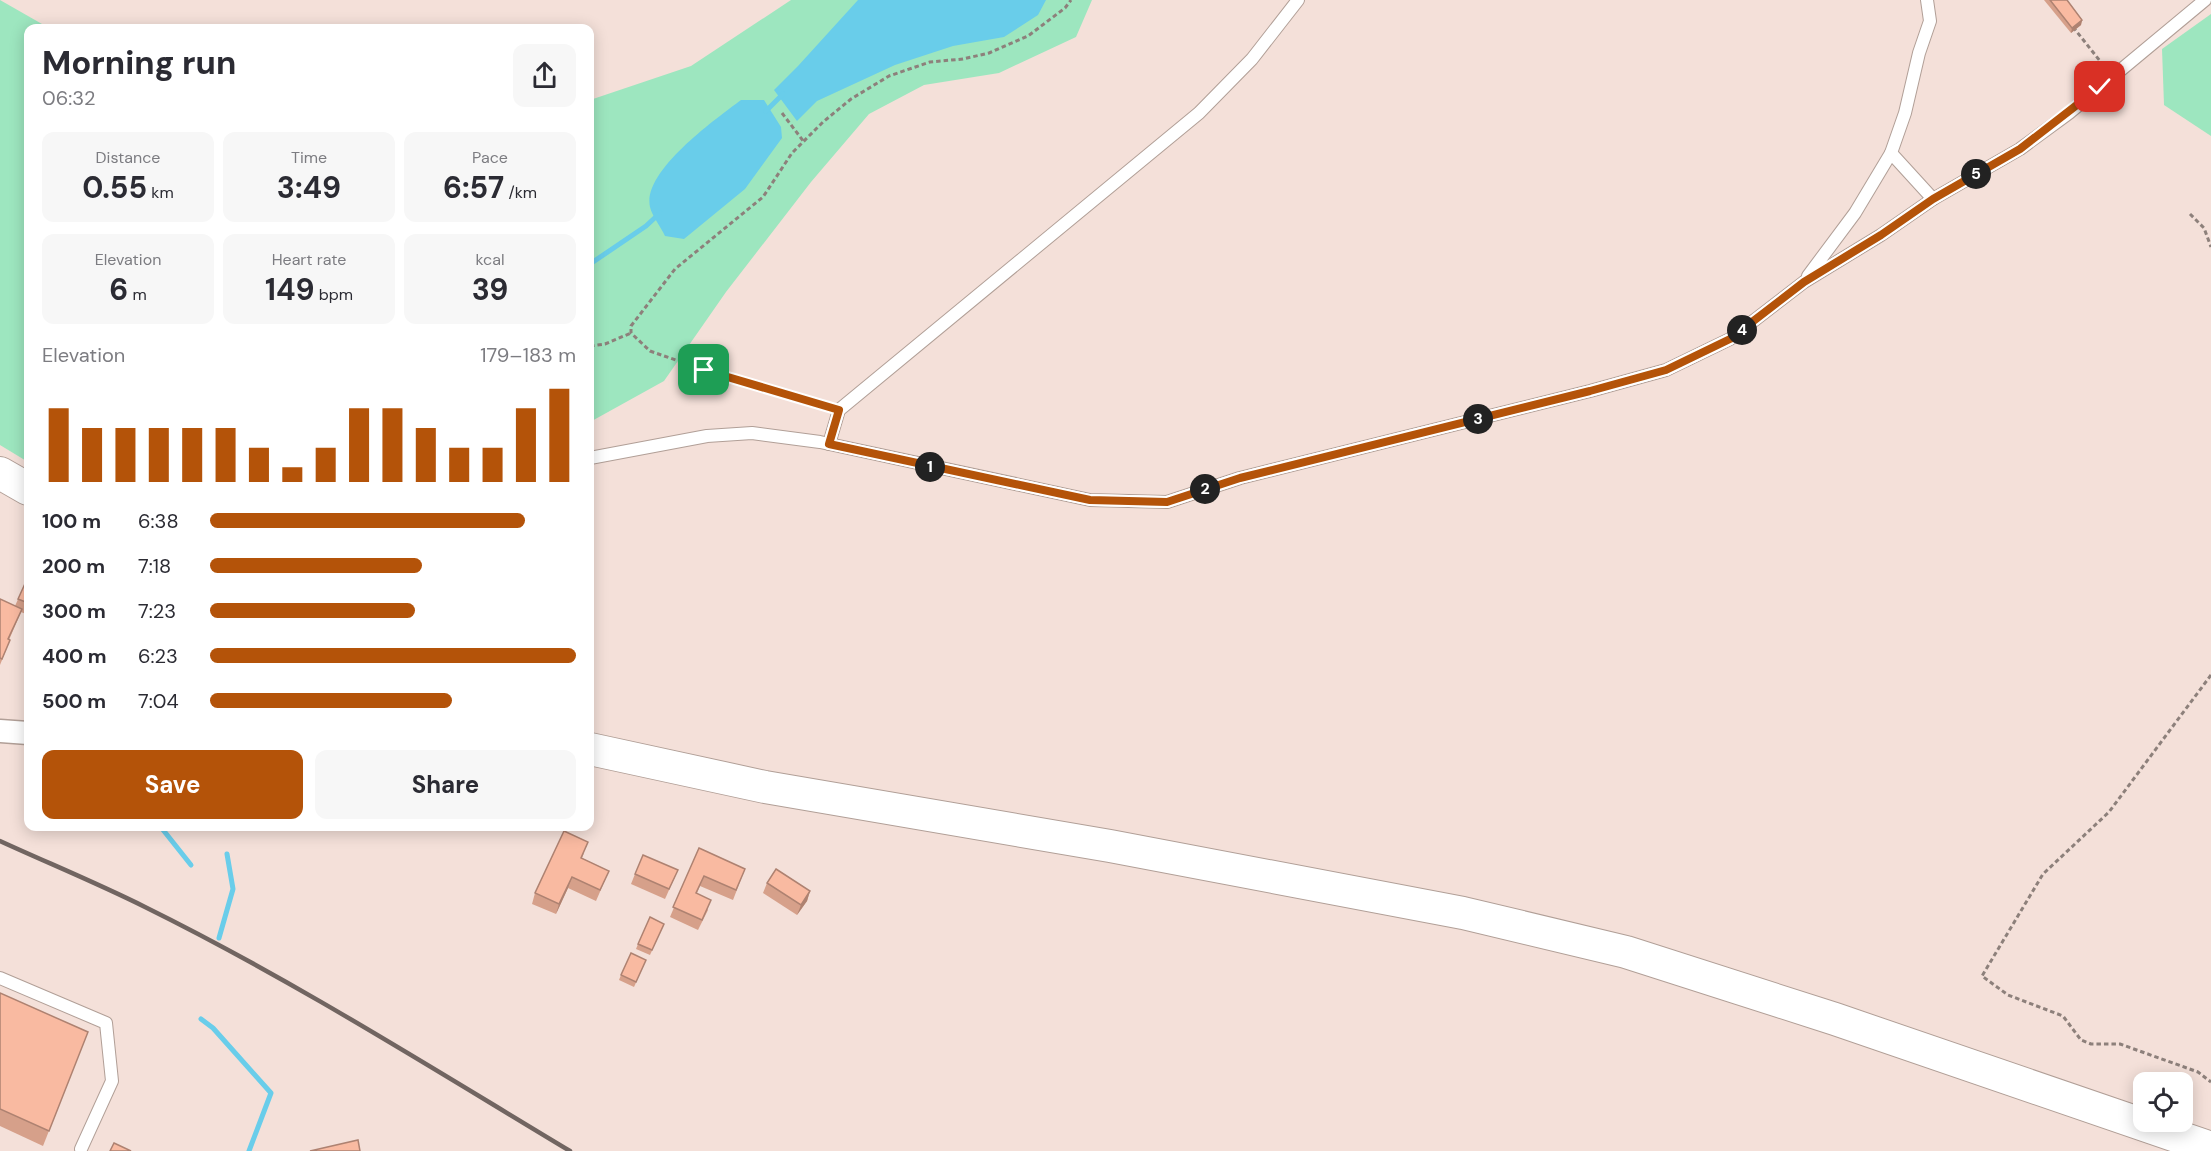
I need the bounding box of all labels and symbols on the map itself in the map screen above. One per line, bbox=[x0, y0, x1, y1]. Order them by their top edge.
pin bbox=[2074, 61, 2125, 112]
pin: 5 bbox=[1961, 159, 1991, 189]
pin: 4 bbox=[1727, 315, 1757, 345]
pin bbox=[678, 344, 729, 395]
pin: 3 bbox=[1463, 404, 1493, 434]
pin: 1 bbox=[915, 452, 945, 482]
pin: 2 bbox=[1190, 474, 1220, 504]

